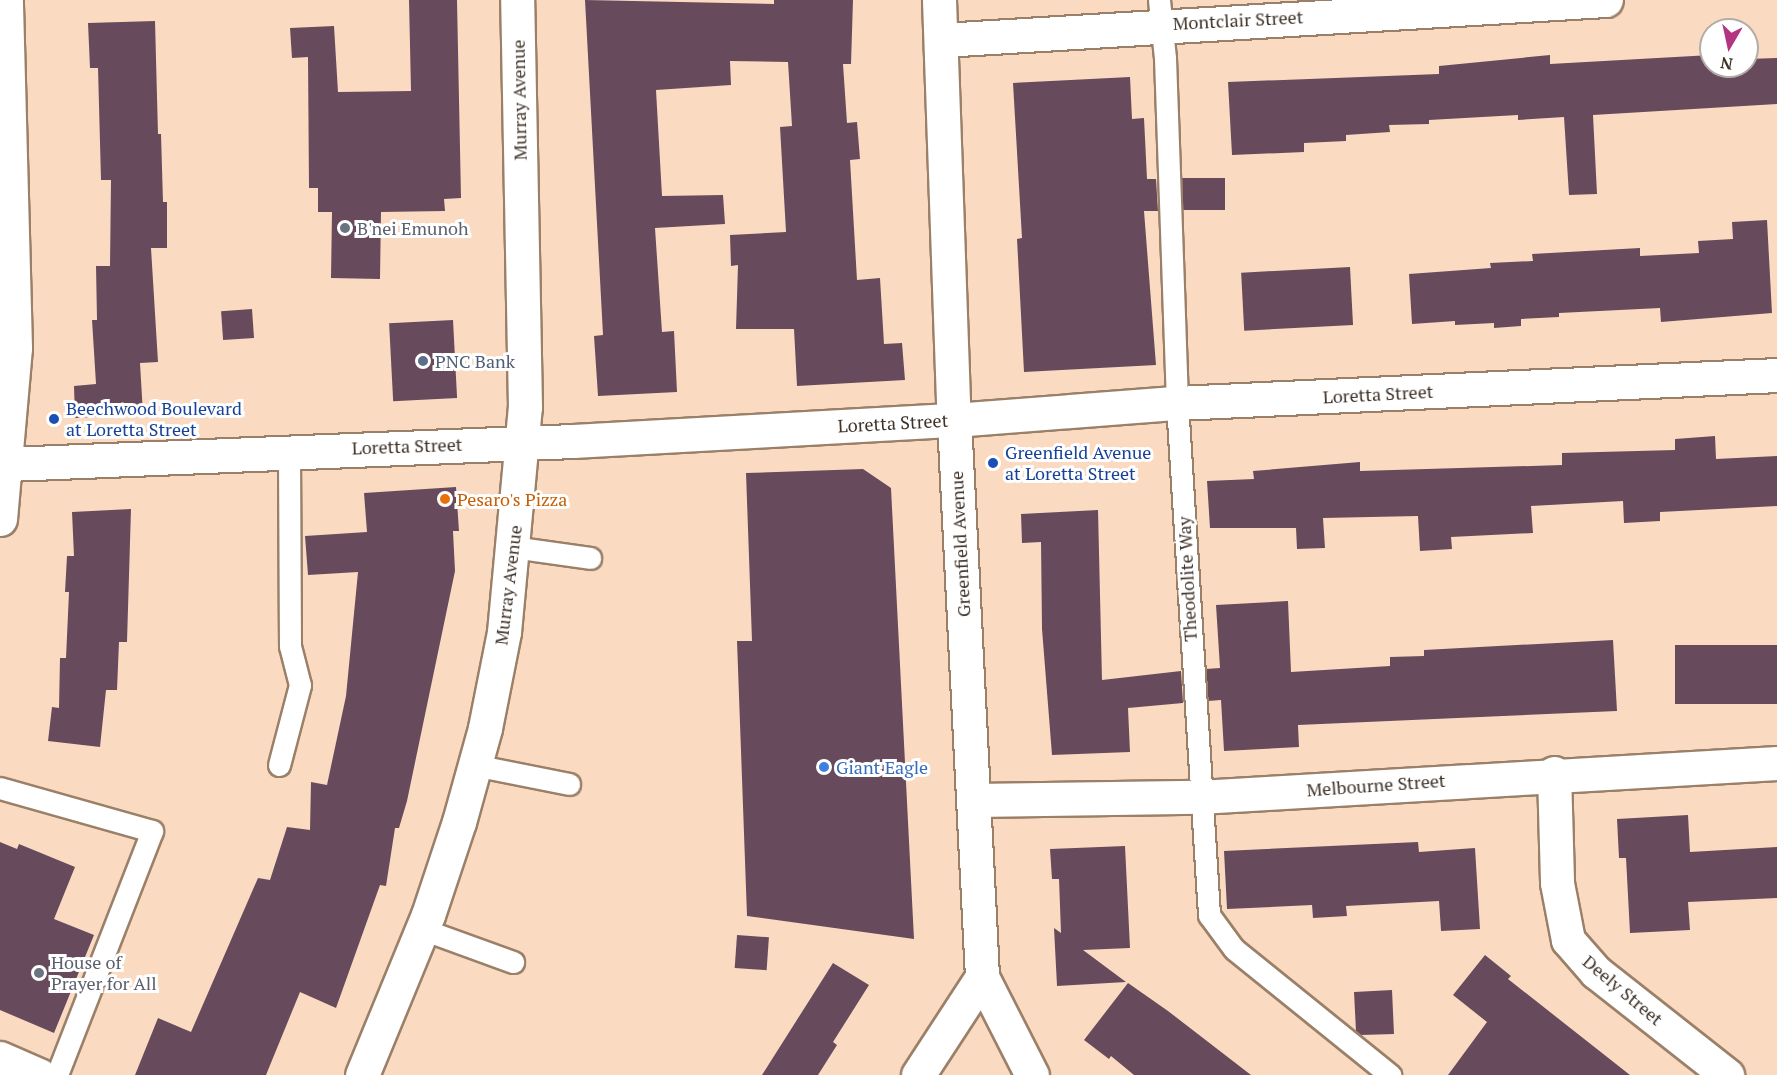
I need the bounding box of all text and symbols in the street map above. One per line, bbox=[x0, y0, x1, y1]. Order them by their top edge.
street label: Montclair Street bbox=[1172, 6, 1304, 34]
north arrow bbox=[1699, 18, 1759, 78]
street label: Murray Avenue bbox=[507, 39, 531, 161]
text: N bbox=[1719, 52, 1734, 76]
place label: B'nei Emunoh bbox=[357, 217, 469, 239]
marker: B'nei Emunoh bbox=[338, 221, 352, 235]
place label: PNC Bank bbox=[435, 350, 515, 372]
marker: PNC Bank bbox=[416, 354, 430, 368]
street label: Loretta Street bbox=[1322, 380, 1434, 408]
place label: Beechwood Boulevard at Loretta Street bbox=[66, 398, 242, 440]
street label: Loretta Street bbox=[837, 409, 949, 437]
marker: Beechwood Boulevard at Loretta Street bbox=[47, 412, 61, 426]
street label: Loretta Street bbox=[351, 433, 463, 459]
place label: Greenfield Avenue at Loretta Street bbox=[1005, 442, 1152, 484]
marker: Greenfield Avenue at Loretta Street bbox=[986, 456, 1000, 470]
street label: Greenfield Avenue bbox=[945, 470, 975, 618]
place label: Pesaro's Pizza bbox=[457, 488, 567, 510]
marker: Pesaro's Pizza bbox=[438, 492, 452, 506]
street label: Theodolite Way bbox=[1173, 516, 1201, 642]
street label: Murray Avenue bbox=[490, 524, 526, 646]
place label: Giant Eagle bbox=[836, 756, 928, 778]
marker: Giant Eagle bbox=[817, 760, 831, 774]
street label: Melbourne Street bbox=[1306, 769, 1446, 801]
street label: Deely Street bbox=[1579, 950, 1667, 1030]
place label: House of Prayer for All bbox=[51, 952, 157, 994]
marker: House of Prayer for All bbox=[32, 966, 46, 980]

